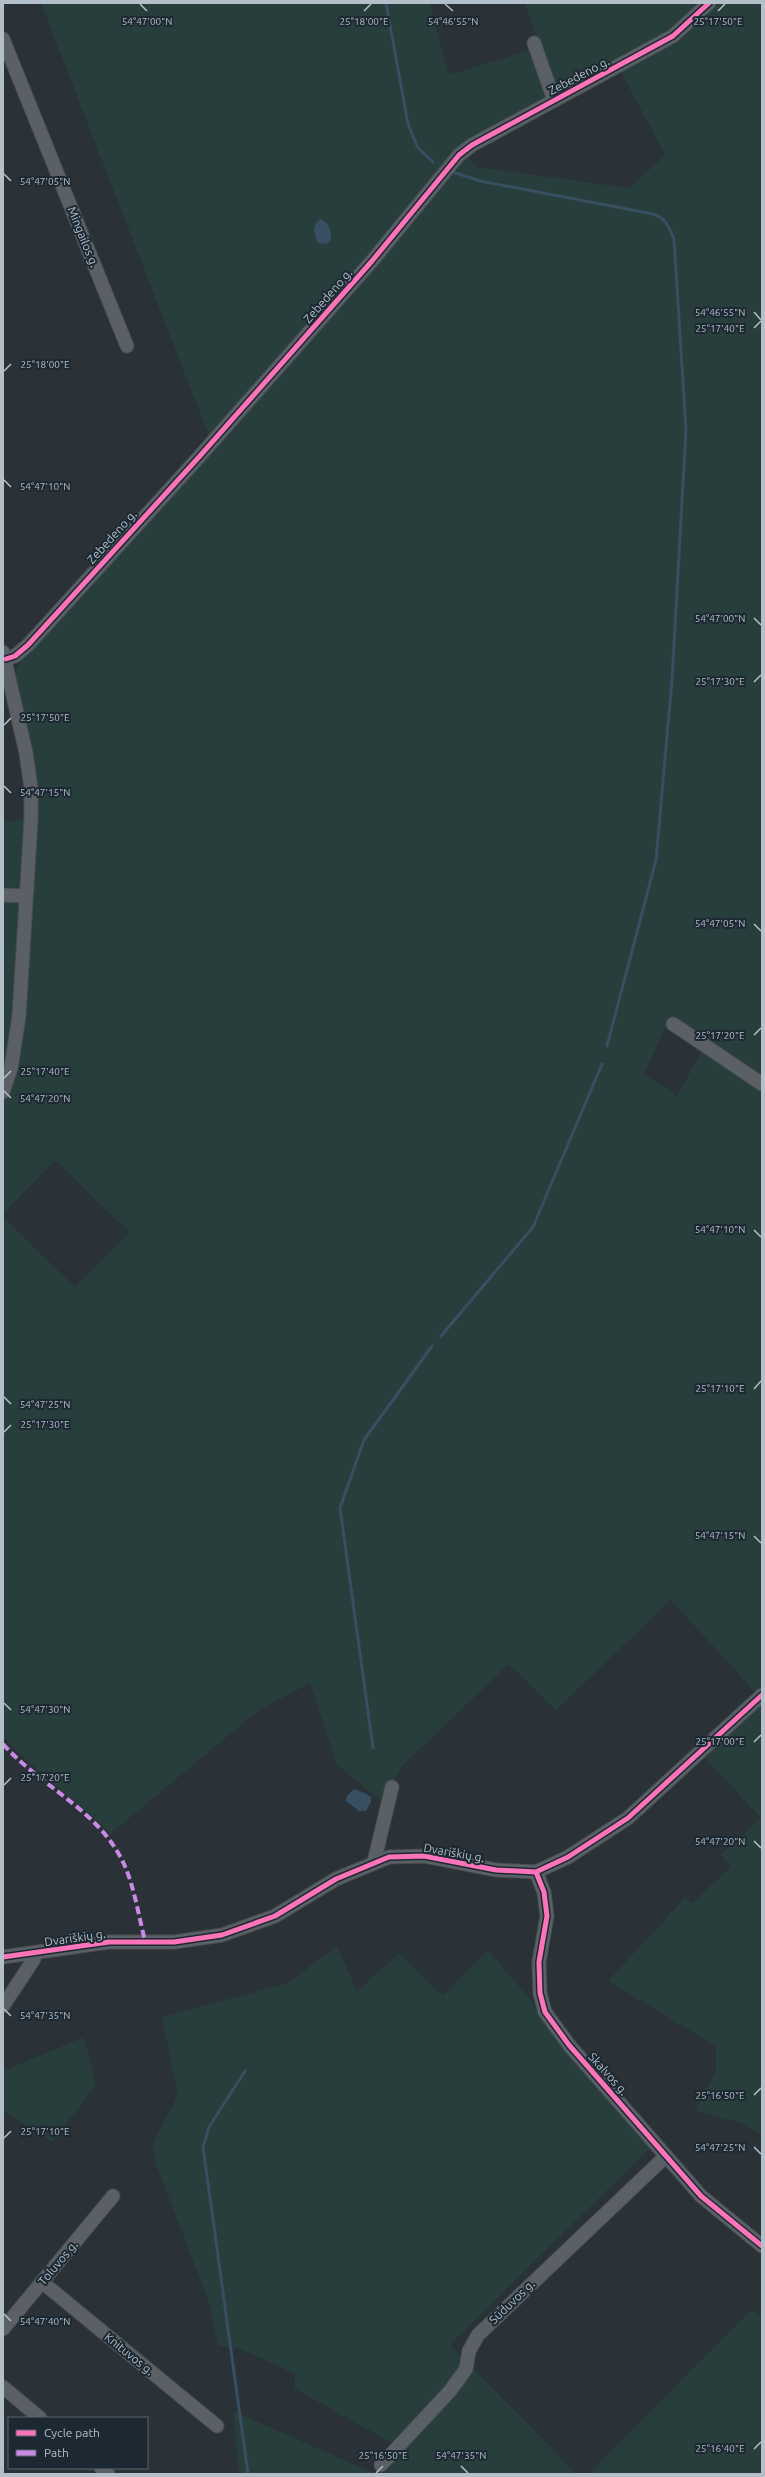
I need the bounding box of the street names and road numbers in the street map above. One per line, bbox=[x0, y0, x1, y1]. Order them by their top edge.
street label: Zebedeno g. bbox=[546, 54, 612, 97]
street label: Mingailos g. bbox=[65, 205, 102, 269]
street label: Zebedeno g. bbox=[301, 266, 355, 325]
street label: Zebedeno g. bbox=[84, 507, 139, 566]
street label: Dvariškių g. bbox=[423, 1841, 486, 1864]
street label: Dvariškių g. bbox=[44, 1927, 106, 1948]
street label: Skalvos g. bbox=[586, 2050, 631, 2097]
street label: Toluvos g. bbox=[35, 2238, 80, 2287]
street label: Sūduvos g. bbox=[486, 2277, 537, 2326]
street label: Knituvos g. bbox=[102, 2330, 156, 2377]

